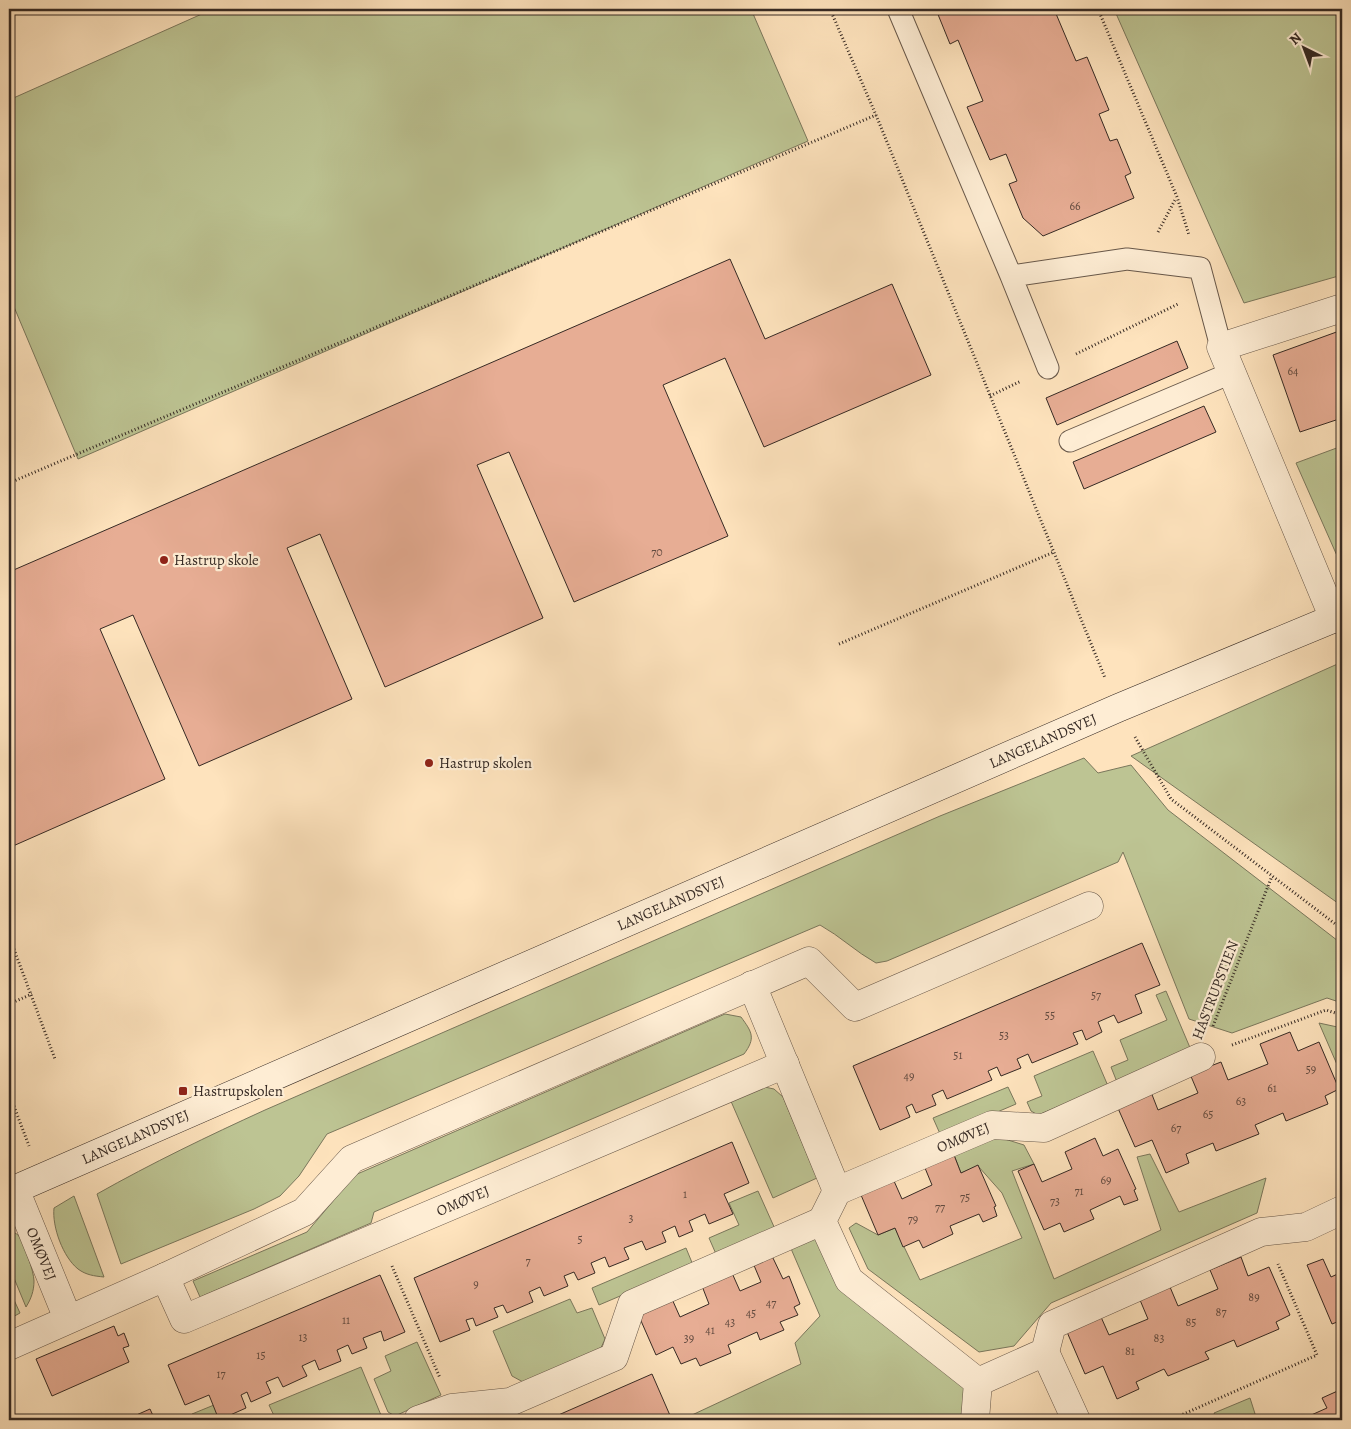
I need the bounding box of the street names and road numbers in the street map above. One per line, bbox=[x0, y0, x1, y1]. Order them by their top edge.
street label: LANGELANDSVEJ bbox=[986, 709, 1100, 773]
street label: LANGELANDSVEJ bbox=[614, 871, 728, 935]
street label: HASTRUPSTIEN bbox=[1187, 937, 1243, 1042]
street label: LANGELANDSVEJ bbox=[79, 1105, 192, 1169]
street label: OMØVEJ bbox=[933, 1117, 993, 1157]
street label: OMØVEJ bbox=[433, 1181, 493, 1221]
street label: OMØVEJ bbox=[22, 1224, 61, 1284]

